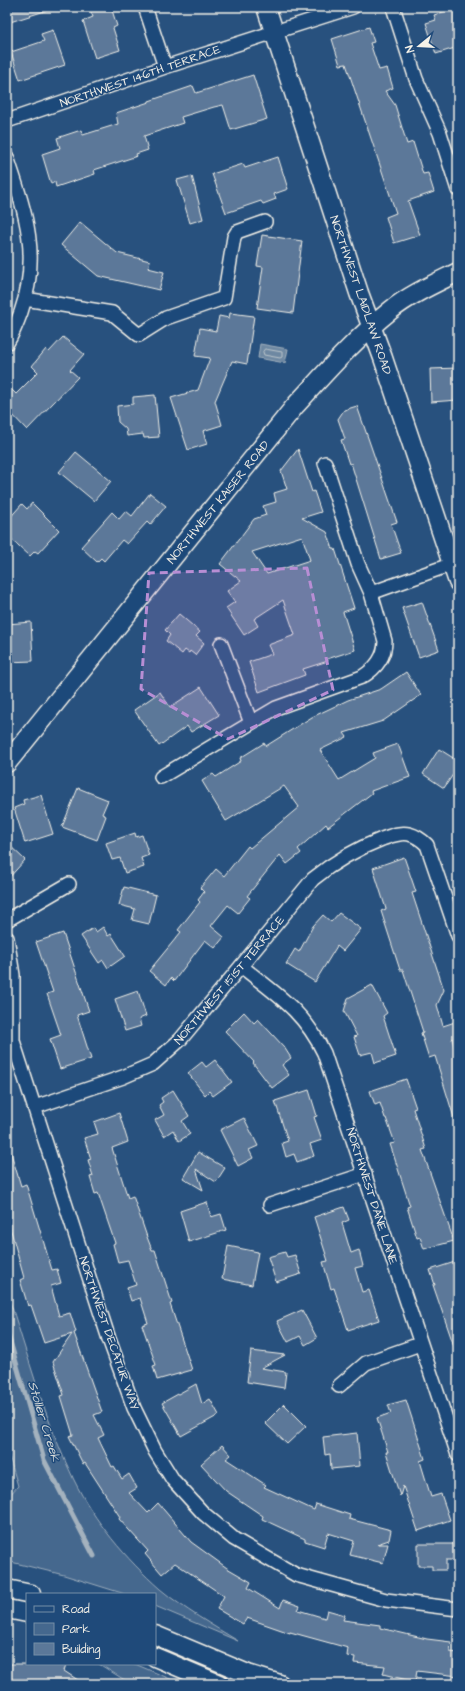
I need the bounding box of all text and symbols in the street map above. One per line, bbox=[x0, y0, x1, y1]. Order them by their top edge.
north arrow bbox=[399, 26, 439, 66]
street label: NORTHWEST 146TH TERRACE bbox=[58, 41, 223, 112]
text: N bbox=[402, 43, 418, 55]
street label: NORTHWEST LAIDLAW ROAD bbox=[325, 213, 396, 377]
street label: NORTHWEST KAISER ROAD bbox=[163, 437, 274, 568]
street label: NORTHWEST 151ST TERRACE bbox=[170, 912, 289, 1049]
street label: NORTHWEST DANE LANE bbox=[341, 1126, 402, 1267]
street label: NORTHWEST DECATUR WAY bbox=[74, 1254, 143, 1413]
water label: Stoller Creek bbox=[23, 1379, 65, 1465]
legend bbox=[26, 1593, 156, 1665]
text: Road bbox=[62, 1601, 90, 1618]
text: Park bbox=[62, 1621, 90, 1638]
text: Building bbox=[62, 1641, 100, 1659]

